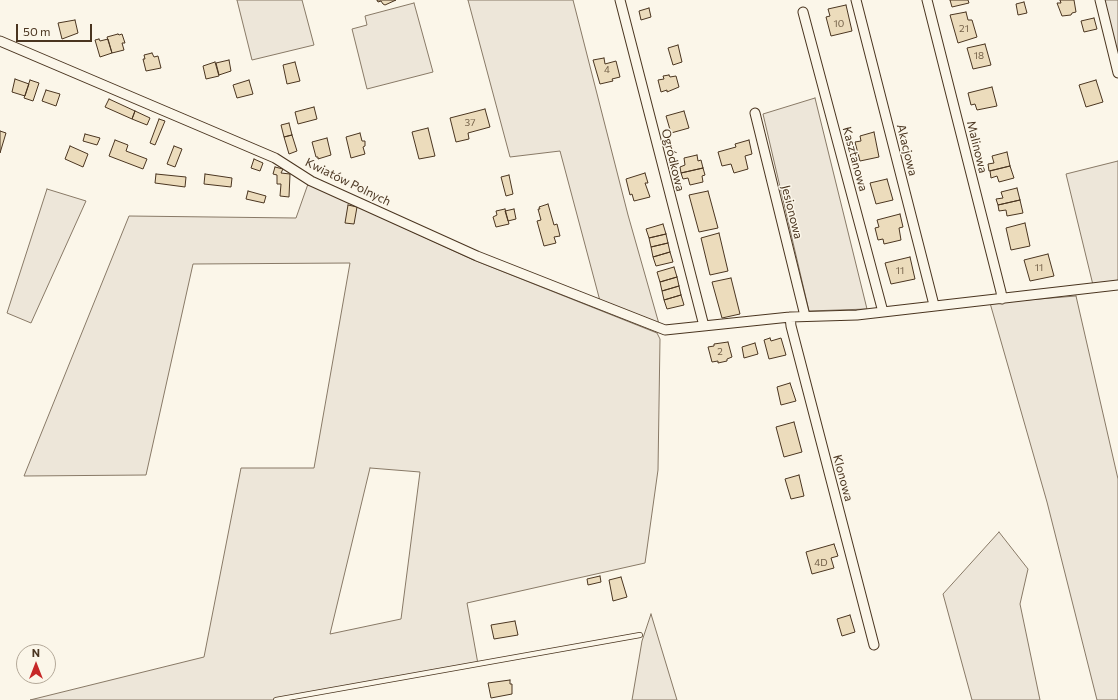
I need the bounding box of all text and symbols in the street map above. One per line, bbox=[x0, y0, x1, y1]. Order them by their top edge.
scale bar bbox=[18, 16, 94, 42]
house number: 10 bbox=[834, 18, 844, 30]
house number: 21 bbox=[959, 23, 969, 35]
text: 50 m bbox=[23, 24, 51, 38]
house number: 18 bbox=[974, 50, 984, 62]
house number: 4 bbox=[604, 64, 610, 76]
house number: 37 bbox=[465, 117, 475, 129]
street label: Malinowa bbox=[964, 119, 990, 175]
street label: Akacjowa bbox=[894, 123, 920, 177]
street label: Kasztanowa bbox=[839, 125, 871, 193]
street label: Ogródkowa bbox=[658, 127, 688, 193]
street label: Kwiatów Polnych bbox=[303, 155, 393, 209]
street label: Jesionowa bbox=[778, 184, 806, 240]
house number: 11 bbox=[1035, 262, 1043, 274]
house number: 11 bbox=[896, 265, 904, 277]
house number: 2 bbox=[717, 346, 723, 358]
street label: Klonowa bbox=[830, 453, 856, 503]
house number: 4D bbox=[814, 557, 828, 569]
north arrow bbox=[16, 644, 56, 684]
text: N bbox=[32, 646, 40, 659]

